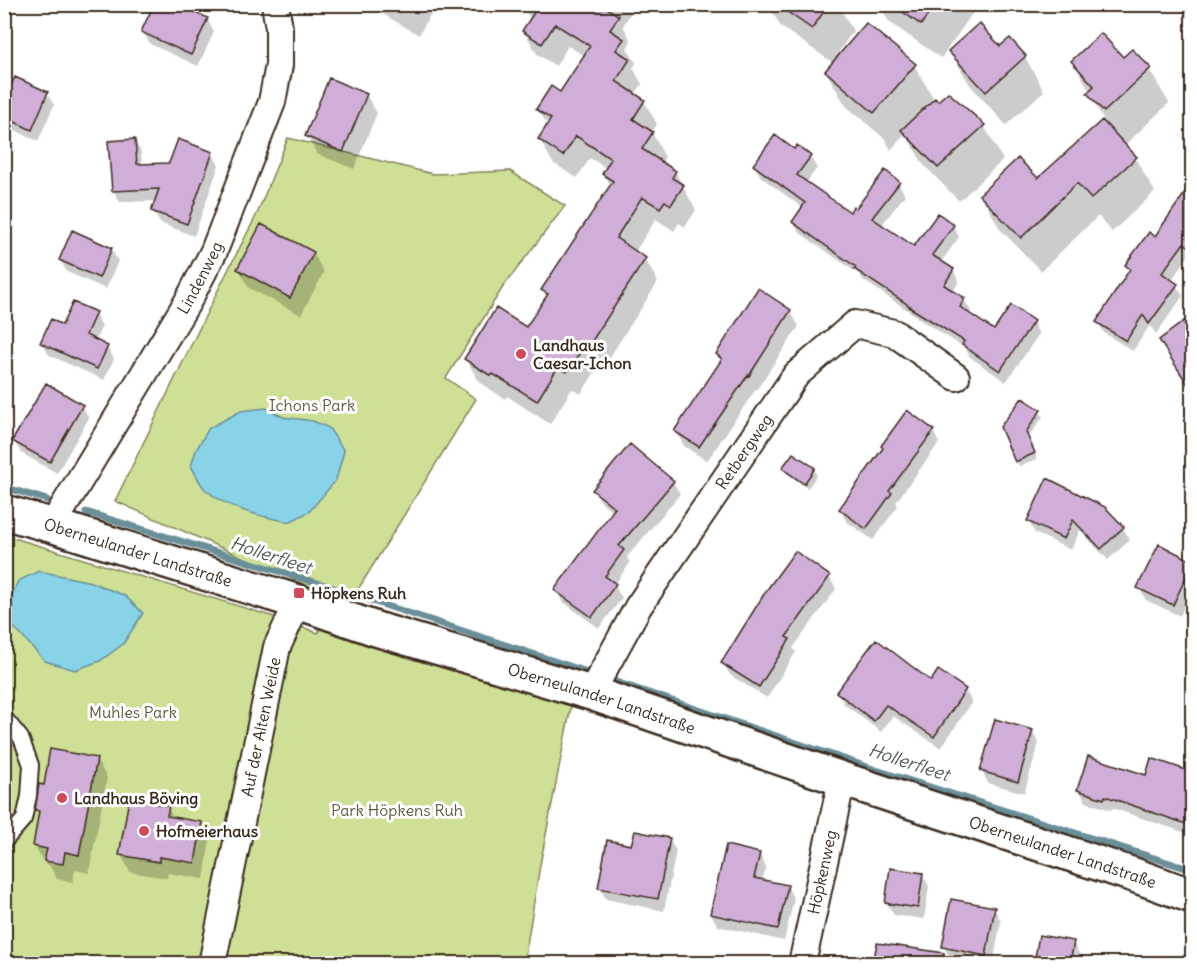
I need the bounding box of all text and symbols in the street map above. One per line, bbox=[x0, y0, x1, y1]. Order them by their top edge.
street label: Lindenweg bbox=[173, 239, 227, 318]
place label: Landhaus Caesar-Ichon bbox=[533, 335, 632, 373]
marker: Landhaus Caesar-Ichon bbox=[514, 347, 528, 361]
park label: Ichons Park bbox=[269, 395, 355, 415]
street label: Retbergweg bbox=[711, 410, 777, 493]
street label: Oberneulander Landstraße bbox=[42, 514, 235, 591]
water label: Hollerfleet bbox=[228, 531, 316, 579]
place label: Höpkens Ruh bbox=[311, 583, 406, 604]
marker: Höpkens Ruh bbox=[292, 586, 306, 600]
street label: Auf der Alten Weide bbox=[237, 655, 285, 798]
street label: Oberneulander Landstraße bbox=[505, 659, 698, 738]
park label: Muhles Park bbox=[89, 702, 177, 722]
water label: Hollerfleet bbox=[866, 738, 954, 786]
place label: Landhaus Böving bbox=[74, 788, 198, 809]
marker: Landhaus Böving bbox=[55, 791, 69, 805]
park label: Park Höpkens Ruh bbox=[331, 800, 463, 820]
street label: Oberneulander Landstraße bbox=[967, 811, 1159, 892]
place label: Hofmeierhaus bbox=[156, 821, 258, 841]
marker: Hofmeierhaus bbox=[137, 824, 151, 838]
street label: Höpkenweg bbox=[803, 828, 841, 916]

